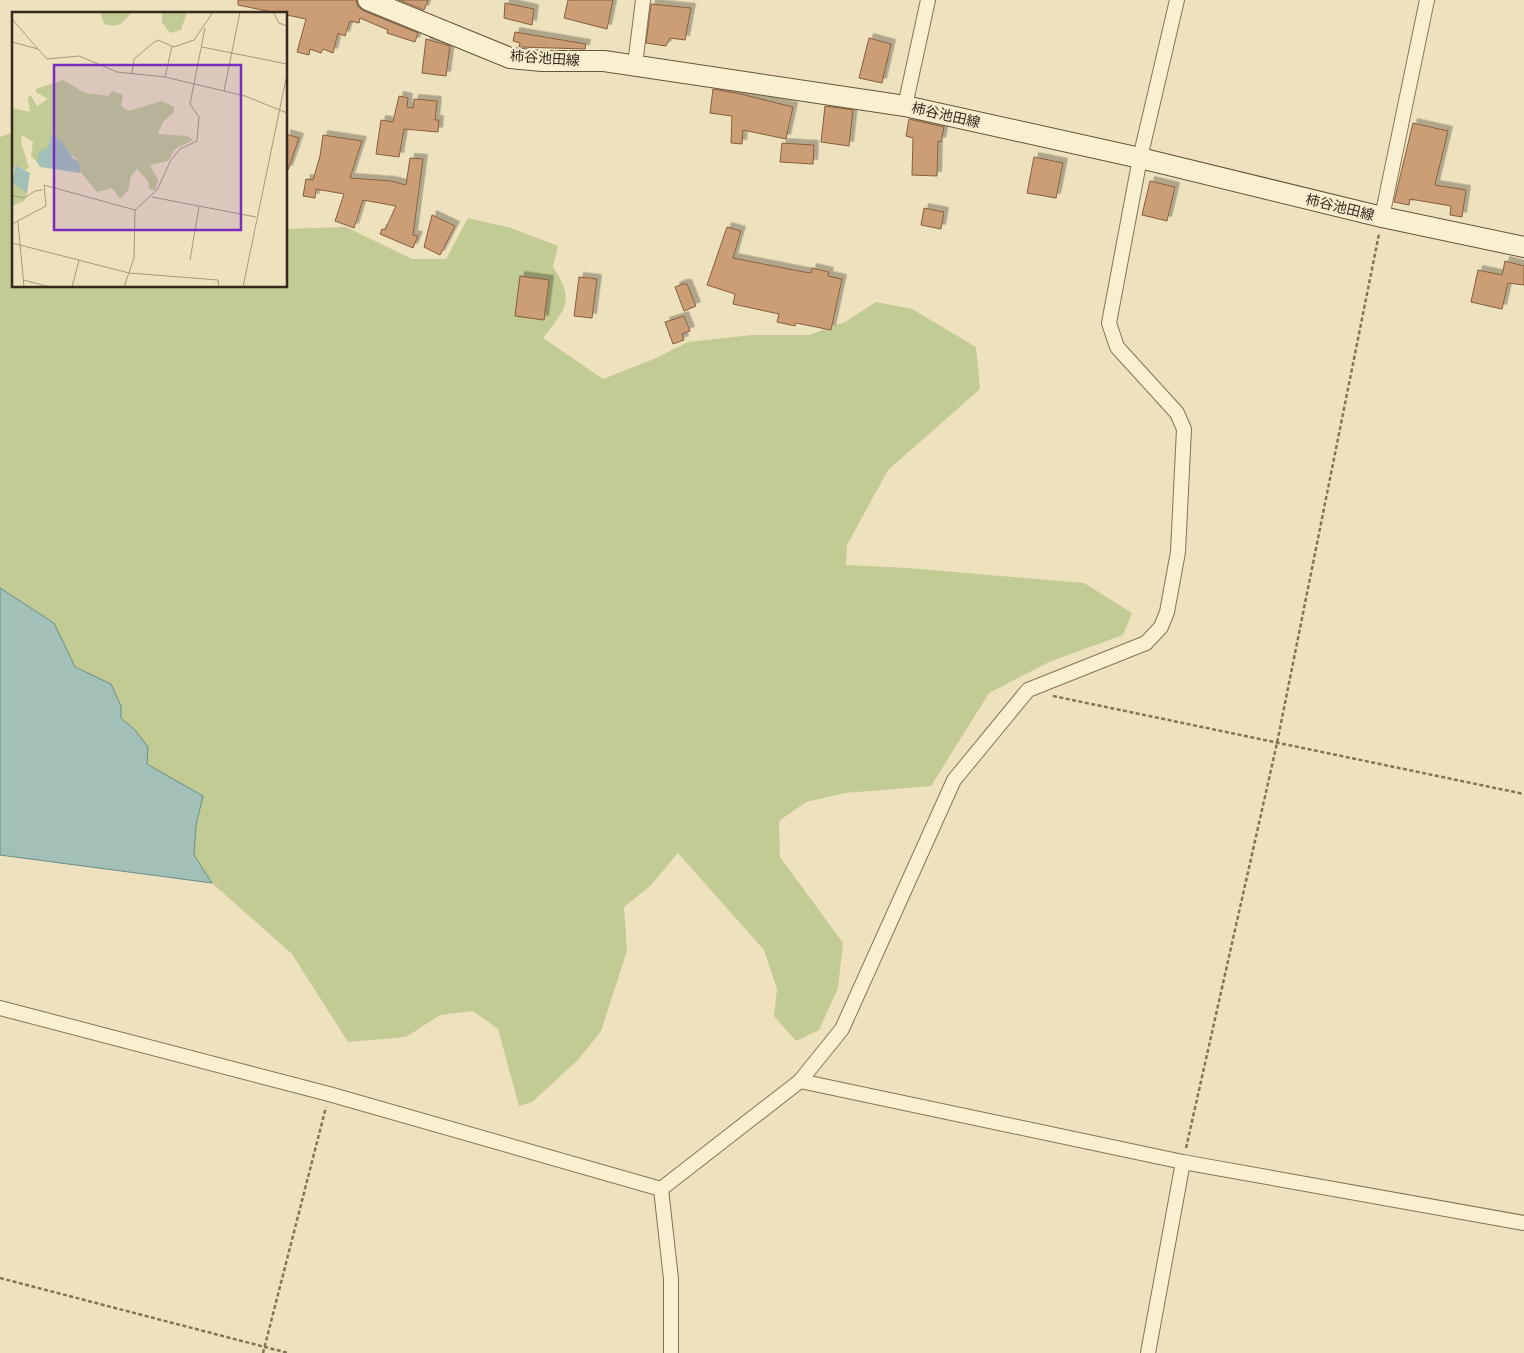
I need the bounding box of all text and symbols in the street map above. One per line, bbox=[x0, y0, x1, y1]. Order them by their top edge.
inset map bbox=[12, 12, 288, 288]
street label: 柿谷池田線 bbox=[509, 46, 581, 70]
street label: 柿谷池田線 bbox=[910, 97, 982, 133]
street label: 柿谷池田線 bbox=[1304, 189, 1376, 225]

